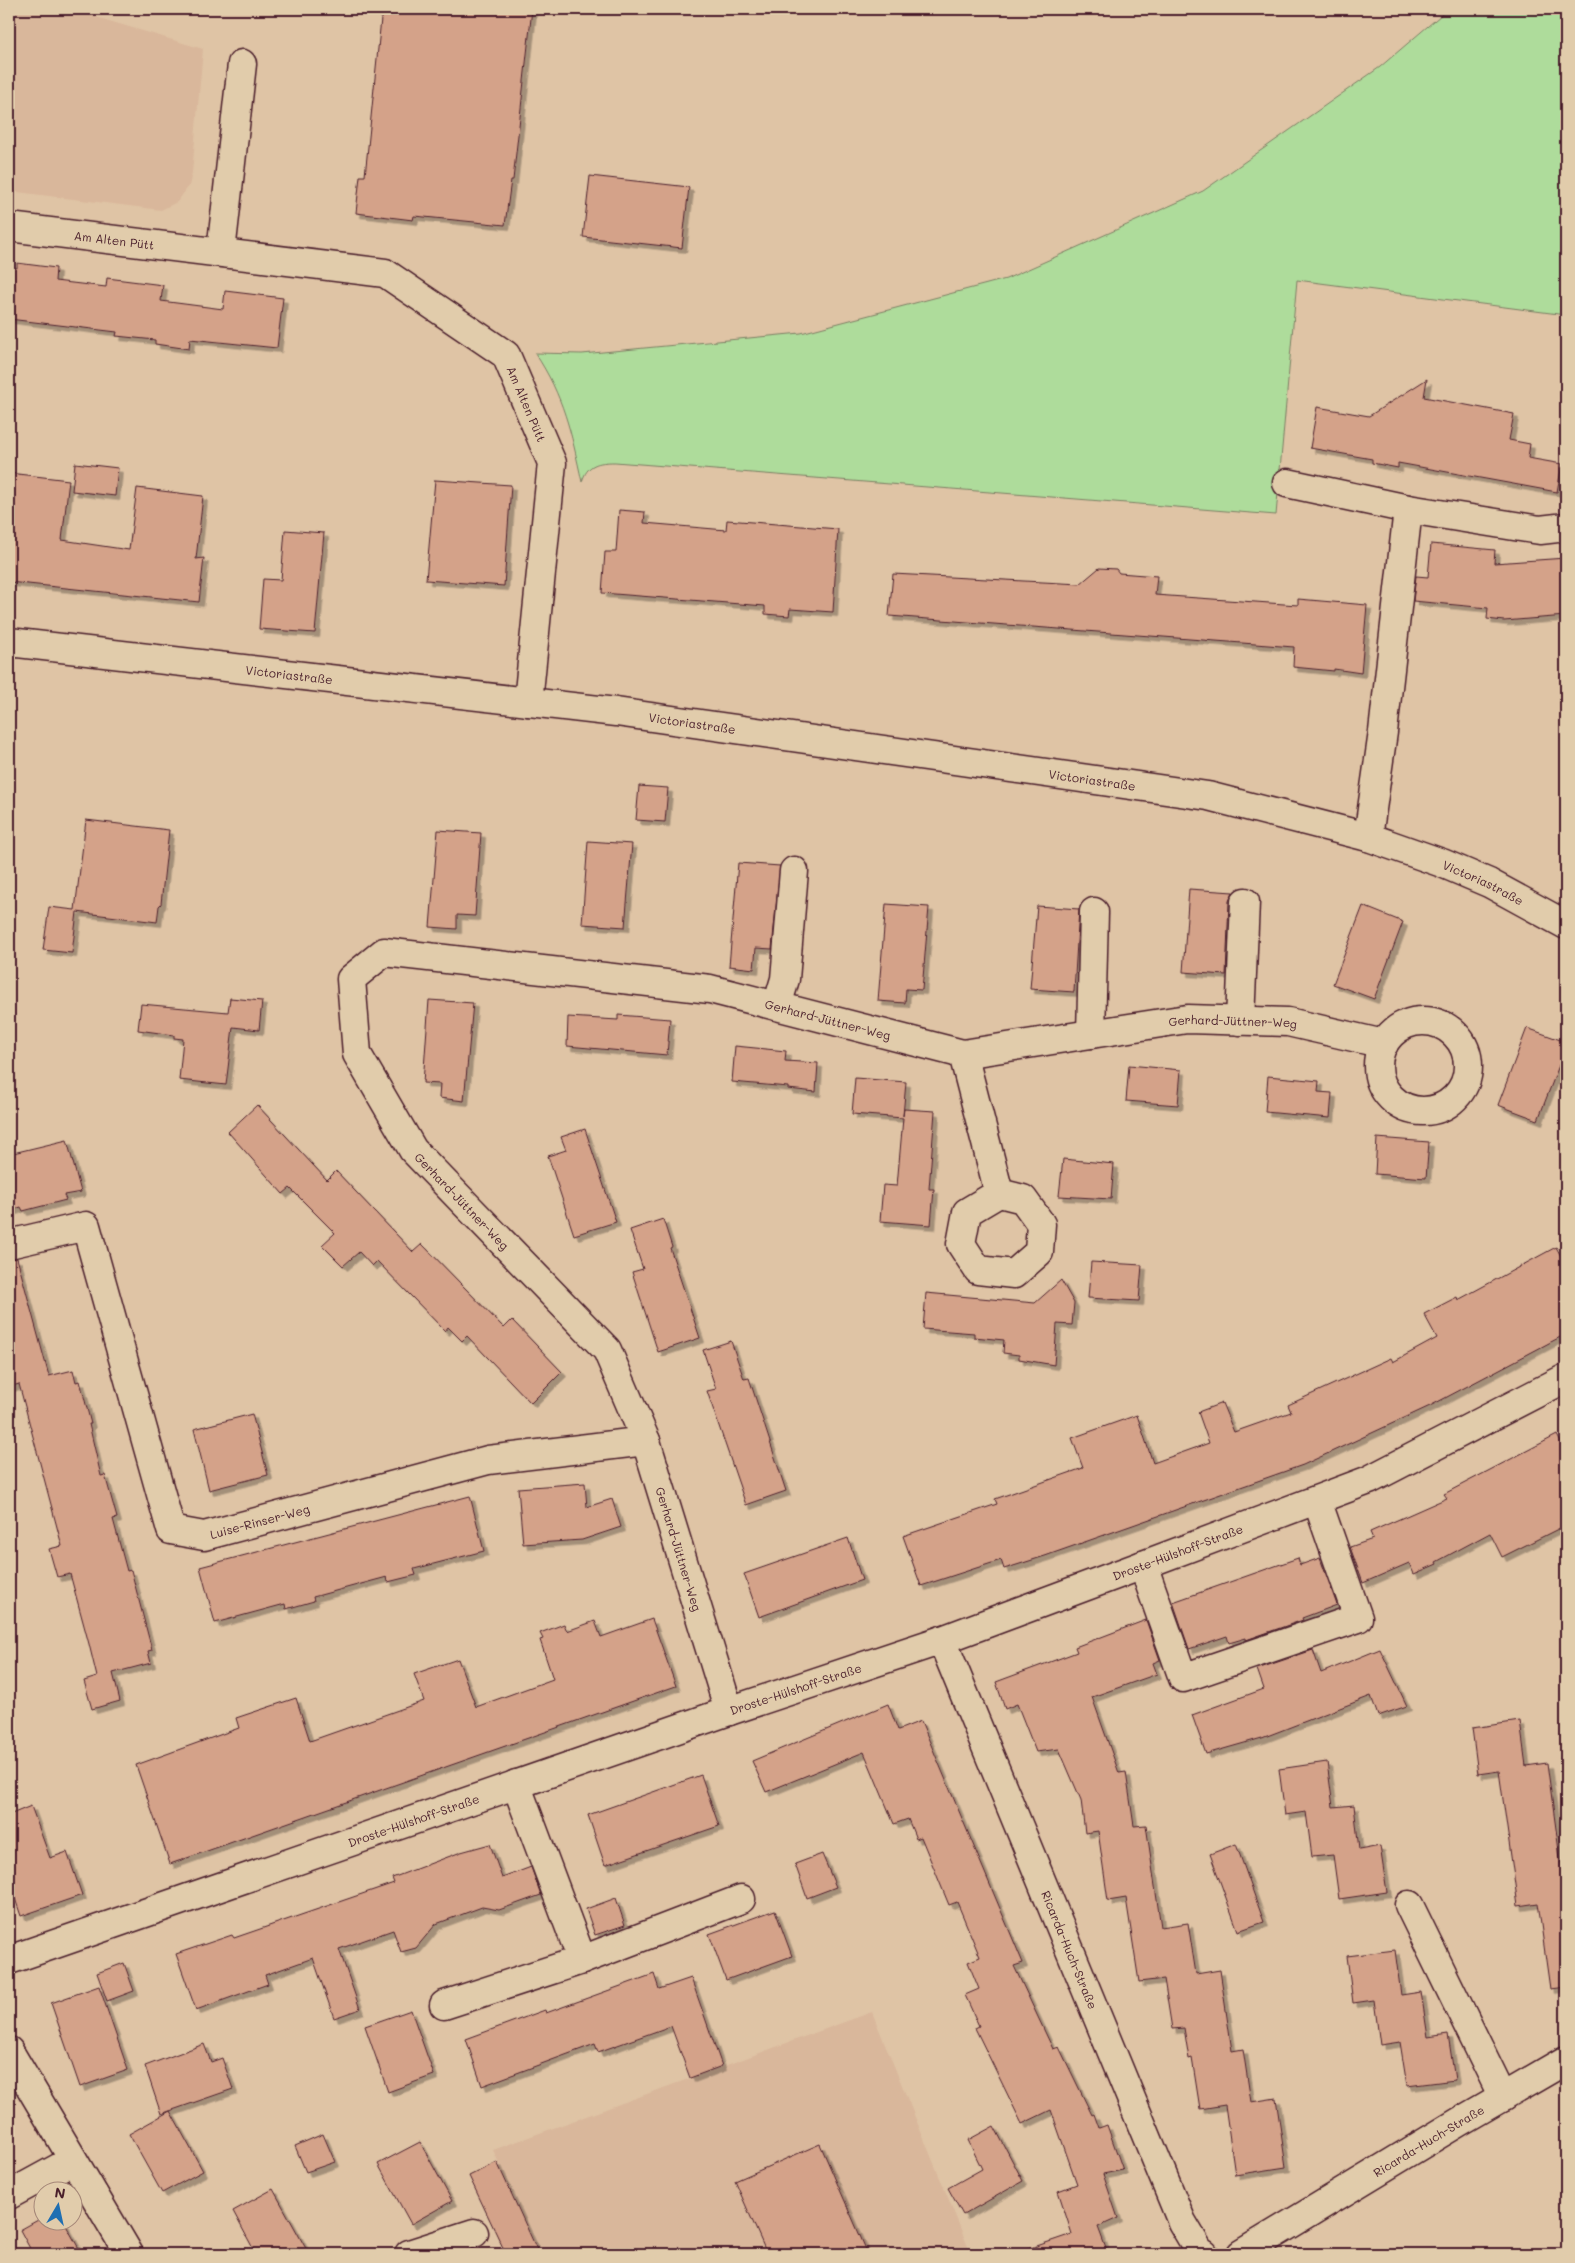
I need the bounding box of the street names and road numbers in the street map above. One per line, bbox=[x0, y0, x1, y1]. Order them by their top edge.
street label: Am Alten Pütt bbox=[73, 227, 155, 253]
street label: Am Alten Pütt bbox=[504, 363, 550, 444]
street label: Victoriastraße bbox=[245, 661, 334, 687]
street label: Victoriastraße bbox=[648, 709, 737, 737]
street label: Victoriastraße bbox=[1048, 765, 1137, 794]
street label: Victoriastraße bbox=[1440, 856, 1526, 908]
street label: Gerhard-Jüttner-Weg bbox=[763, 995, 893, 1043]
street label: Gerhard-Jüttner-Weg bbox=[1167, 1011, 1299, 1032]
street label: Gerhard-Jüttner-Weg bbox=[411, 1149, 513, 1253]
street label: Gerhard-Jüttner-Weg bbox=[652, 1485, 706, 1613]
street label: Luise-Rinser-Weg bbox=[208, 1500, 311, 1542]
street label: Droste-Hülshoff-Straße bbox=[1110, 1520, 1245, 1584]
street label: Droste-Hülshoff-Straße bbox=[728, 1659, 864, 1718]
street label: Droste-Hülshoff-Straße bbox=[346, 1790, 481, 1850]
street label: Ricarda-Huch-Straße bbox=[1038, 1888, 1101, 2011]
street label: Ricarda-Huch-Straße bbox=[1370, 2101, 1487, 2180]

